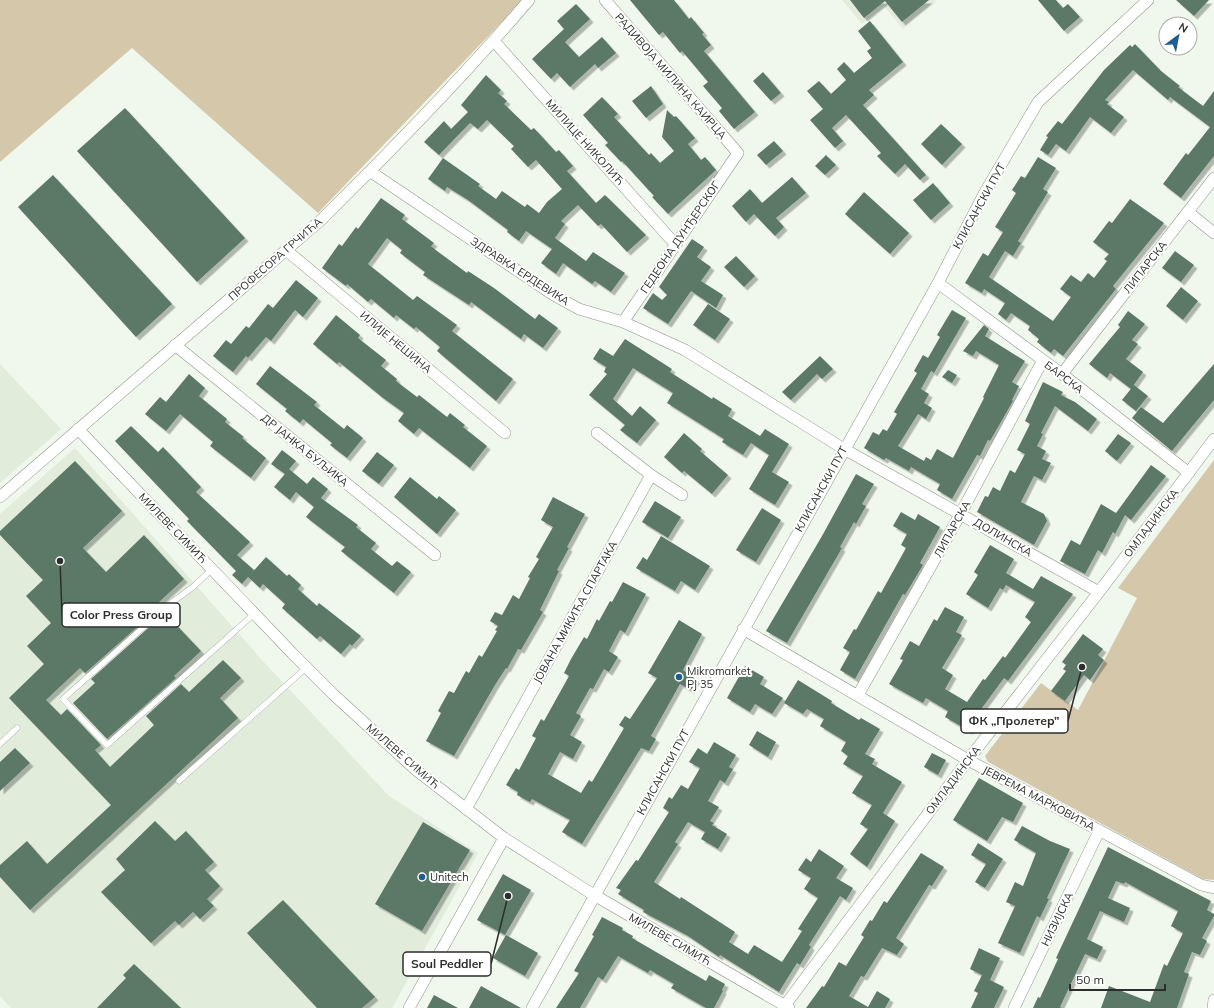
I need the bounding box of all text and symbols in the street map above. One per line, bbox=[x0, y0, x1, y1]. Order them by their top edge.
street label: РАДИВОЈА МИЛИНА КАИРЦА bbox=[612, 10, 730, 142]
north arrow bbox=[1158, 16, 1198, 56]
text: N bbox=[1176, 19, 1191, 36]
street label: МИЛИЦЕ НИКОЛИЋ bbox=[543, 96, 627, 188]
street label: КЛИСАНСКИ ПУТ bbox=[950, 160, 1009, 251]
street label: ГЕДЕОНА ДУНЂЕРСКОГ bbox=[637, 178, 723, 296]
street label: ПРОФЕСОРА ГРЧИЋА bbox=[225, 214, 325, 304]
street label: ЗДРАВКА ЕРДЕВИКА bbox=[468, 234, 572, 308]
street label: ЛИПАРСКА bbox=[1120, 238, 1170, 296]
street label: ИЛИЈЕ НЕШИНА bbox=[357, 308, 435, 376]
street label: БАРСКА bbox=[1042, 358, 1086, 396]
street label: ДР ЈАНКА БУЉИКА bbox=[259, 411, 351, 489]
street label: КЛИСАНСКИ ПУТ bbox=[792, 443, 851, 534]
street label: ОМЛАДИНСКА bbox=[1121, 486, 1181, 560]
street label: МИЛЕВЕ СИМИЋ bbox=[136, 490, 210, 566]
street label: ЛИПАРСКА bbox=[931, 498, 973, 560]
street label: ДОЛИНСКА bbox=[971, 515, 1035, 559]
street label: ЈОВАНА МИКИЋА СПАРТАКА bbox=[530, 538, 620, 686]
callout: Color Press Group bbox=[62, 603, 180, 627]
text: Color Press Group bbox=[70, 607, 172, 622]
place label: Mikromarket PJ 35 bbox=[687, 664, 751, 691]
marker: Mikromarket PJ 35 bbox=[674, 672, 684, 682]
callout: ФК „Пролетер” bbox=[961, 709, 1068, 733]
text: ФК „Пролетер” bbox=[969, 713, 1059, 728]
street label: МИЛЕВЕ СИМИЋ bbox=[364, 720, 442, 792]
street label: КЛИСАНСКИ ПУТ bbox=[634, 726, 693, 817]
street label: ОМЛАДИНСКА bbox=[923, 743, 983, 817]
street label: ЈЕВРЕМА МАРКОВИЋА bbox=[980, 762, 1098, 834]
place label: Unitech bbox=[430, 870, 469, 884]
marker: Unitech bbox=[417, 872, 427, 882]
street label: НИЗИЈСКА bbox=[1038, 890, 1076, 948]
street label: МИЛЕВЕ СИМИЋ bbox=[627, 910, 713, 968]
callout: Soul Peddler bbox=[403, 952, 491, 976]
text: Soul Peddler bbox=[411, 956, 483, 971]
scale bar bbox=[1070, 966, 1165, 992]
text: 50 m bbox=[1076, 972, 1104, 987]

